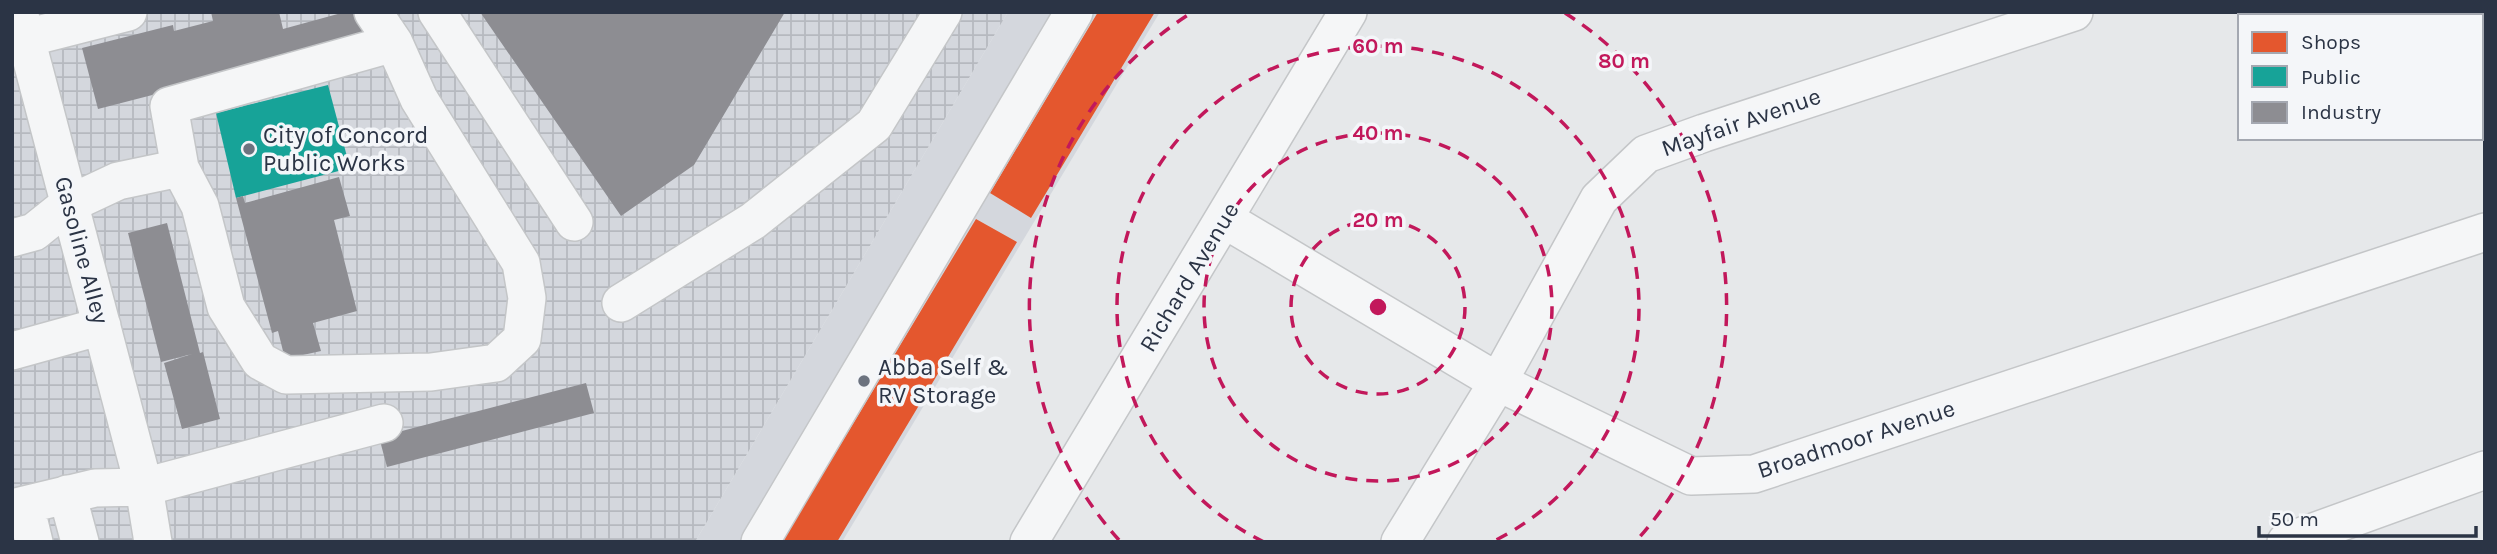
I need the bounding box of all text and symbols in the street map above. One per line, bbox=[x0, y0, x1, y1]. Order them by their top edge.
legend bbox=[2238, 14, 2483, 140]
text: Shops bbox=[2301, 30, 2361, 54]
text: 60 m bbox=[1352, 34, 1404, 58]
text: 80 m bbox=[1598, 49, 1650, 73]
text: Public bbox=[2301, 65, 2361, 89]
street label: Mayfair Avenue bbox=[1658, 82, 1824, 162]
text: Industry bbox=[2301, 100, 2381, 124]
place label: City of Concord Public Works bbox=[263, 121, 429, 177]
text: 40 m bbox=[1352, 121, 1404, 145]
marker: City of Concord Public Works bbox=[241, 141, 257, 157]
street label: Gasoline Alley bbox=[49, 173, 115, 327]
street label: Richard Avenue bbox=[1133, 197, 1245, 357]
text: 20 m bbox=[1352, 208, 1404, 232]
centre of rings bbox=[1366, 295, 1390, 319]
place label: Abba Self & RV Storage bbox=[878, 353, 1009, 409]
marker: Abba Self & RV Storage bbox=[856, 373, 872, 389]
street label: Broadmoor Avenue bbox=[1754, 394, 1958, 484]
scale bar bbox=[2259, 494, 2476, 538]
text: 50 m bbox=[2270, 507, 2319, 531]

